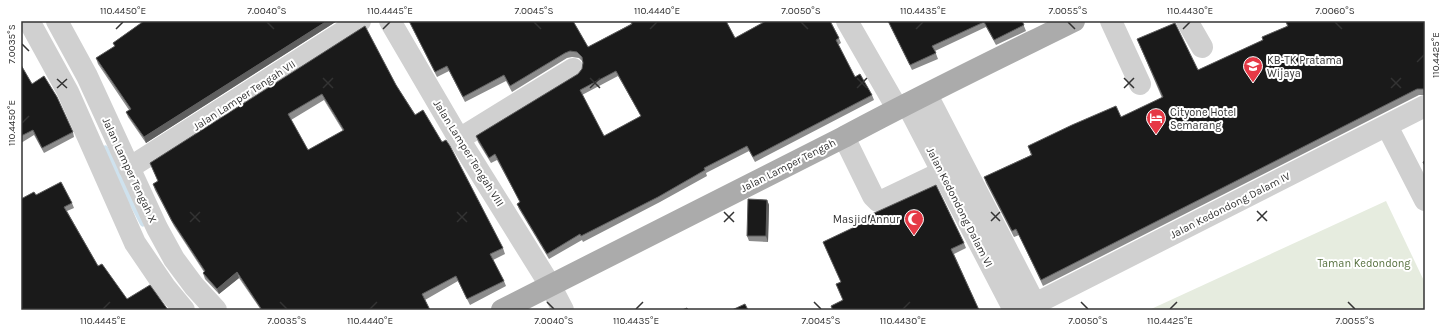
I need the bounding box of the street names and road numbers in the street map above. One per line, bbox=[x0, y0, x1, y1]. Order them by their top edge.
street label: Jalan Lamper Tengah VII bbox=[190, 57, 298, 134]
street label: Jalan Lamper Tengah VIII bbox=[430, 98, 507, 209]
street label: Jalan Lamper Tengah X bbox=[99, 116, 160, 225]
street label: Jalan Lamper Tengah bbox=[739, 136, 838, 195]
street label: Jalan Kedondong Dalam VI bbox=[924, 145, 996, 269]
street label: Jalan Kedondong Dalam IV bbox=[1168, 169, 1292, 241]

